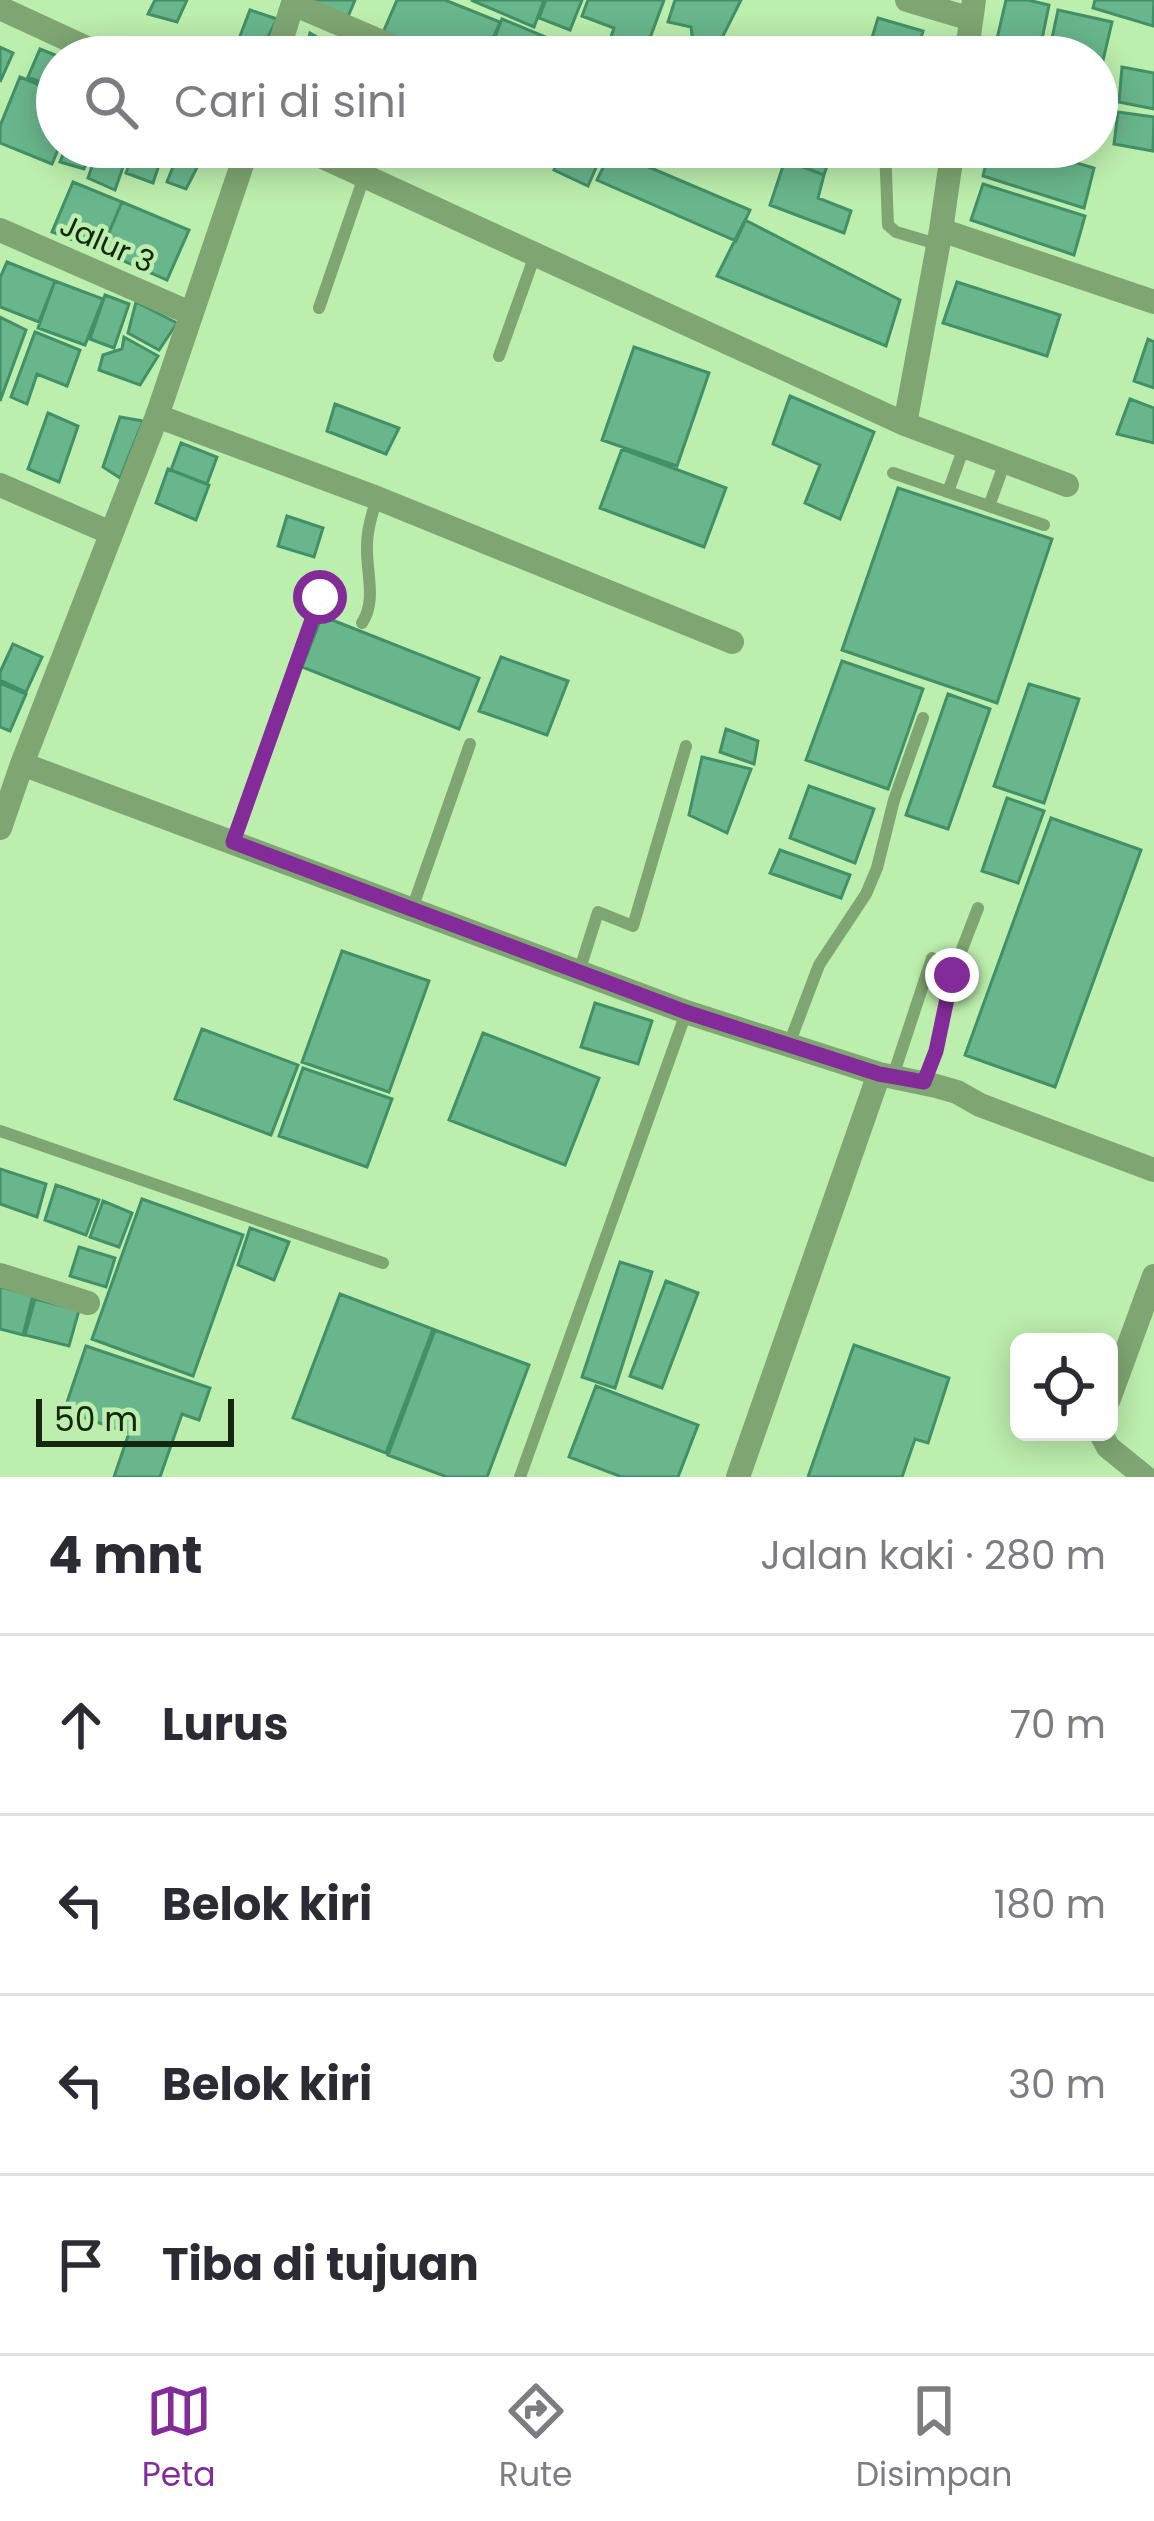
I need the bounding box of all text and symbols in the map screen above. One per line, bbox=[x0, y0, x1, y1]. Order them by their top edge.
search box bbox=[36, 36, 1118, 168]
icon: search bbox=[78, 69, 144, 135]
text: Cari di sini bbox=[174, 70, 407, 133]
street label: Jalur 3 bbox=[53, 204, 161, 283]
route start bbox=[293, 570, 347, 624]
route end bbox=[925, 948, 979, 1002]
map controls bbox=[1010, 1333, 1118, 1441]
button: locate bbox=[1010, 1333, 1118, 1441]
scale bar bbox=[36, 1393, 234, 1446]
text: 50 m bbox=[54, 1396, 138, 1443]
text: 4 mnt bbox=[48, 1519, 202, 1591]
text: Jalan kaki · 280 m bbox=[760, 1528, 1106, 1583]
icon: ahead bbox=[48, 1692, 114, 1758]
text: Lurus bbox=[162, 1693, 289, 1756]
text: 70 m bbox=[1010, 1697, 1106, 1752]
icon: left bbox=[48, 1872, 114, 1938]
text: Belok kiri bbox=[162, 1873, 372, 1936]
text: 180 m bbox=[994, 1877, 1106, 1932]
icon: left bbox=[48, 2052, 114, 2118]
text: Belok kiri bbox=[162, 2053, 372, 2116]
text: 30 m bbox=[1008, 2057, 1106, 2112]
icon: arrive bbox=[48, 2232, 114, 2298]
text: Tiba di tujuan bbox=[162, 2233, 479, 2296]
tab: Peta bbox=[142, 2378, 216, 2500]
tab: Rute bbox=[499, 2378, 572, 2500]
tab: Disimpan bbox=[856, 2378, 1012, 2500]

